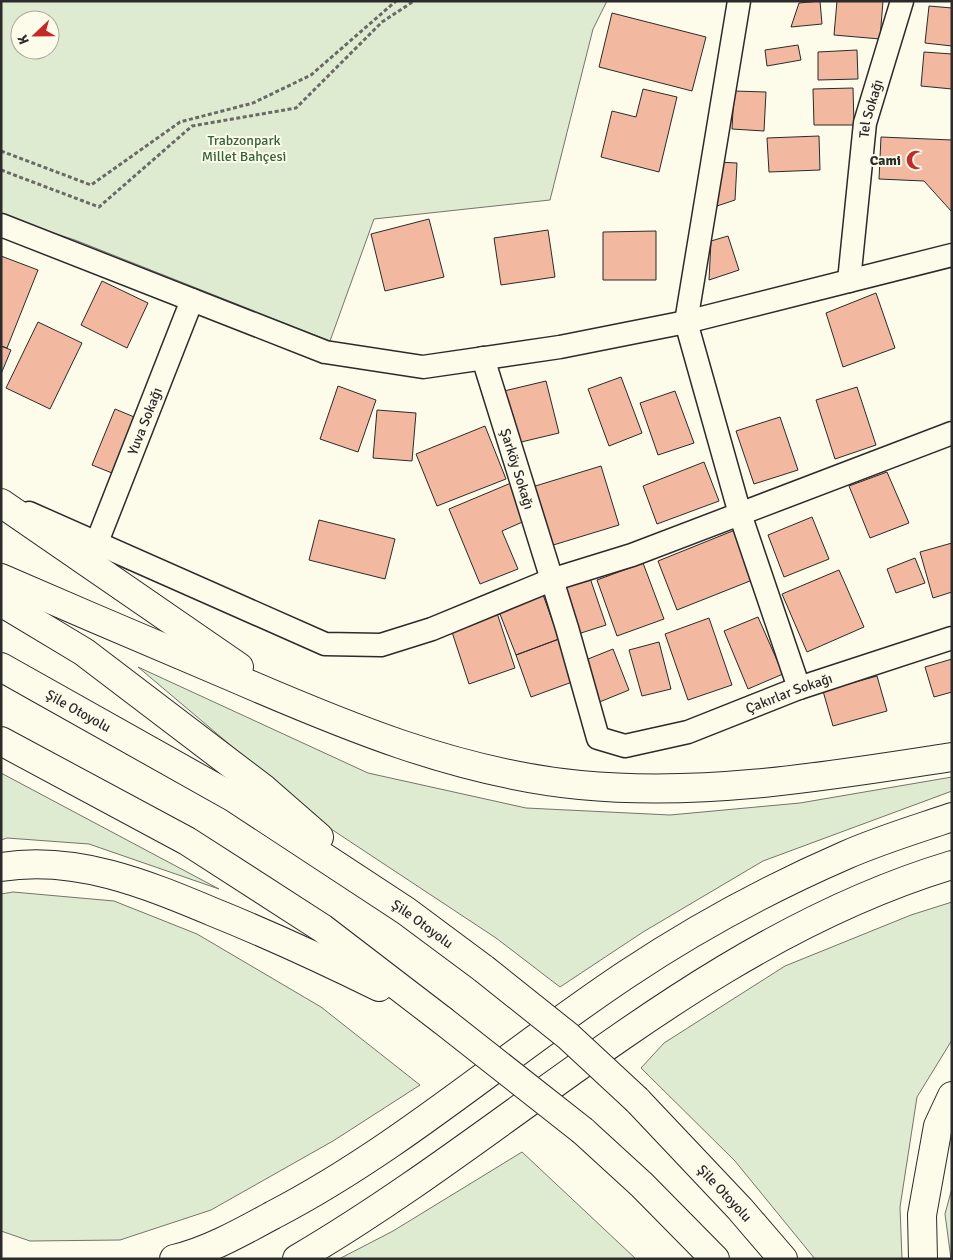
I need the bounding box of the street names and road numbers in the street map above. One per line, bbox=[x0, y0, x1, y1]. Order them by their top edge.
street label: Tel Sokağı bbox=[856, 77, 887, 139]
street label: Yuva Sokağı bbox=[124, 385, 166, 457]
street label: Şarköy Sokağı bbox=[496, 426, 538, 511]
street label: Çakırlar Sokağı bbox=[743, 670, 835, 717]
street label: Şile Otoyolu bbox=[43, 686, 114, 736]
street label: Şile Otoyolu bbox=[388, 896, 456, 952]
street label: Şile Otoyolu bbox=[694, 1161, 755, 1226]

